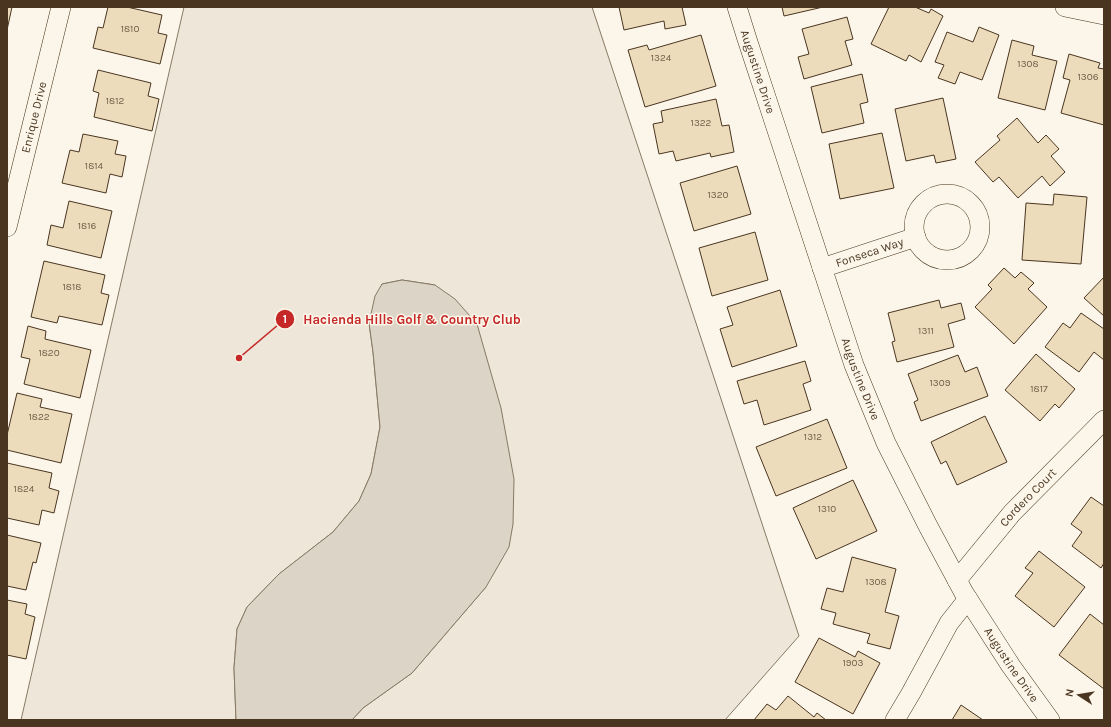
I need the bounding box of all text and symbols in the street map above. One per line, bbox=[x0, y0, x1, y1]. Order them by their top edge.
house number: 1810 bbox=[121, 23, 139, 35]
street label: Augustine Drive bbox=[738, 28, 778, 115]
house number: 1324 bbox=[651, 52, 672, 64]
house number: 1308 bbox=[1017, 58, 1039, 70]
house number: 1306 bbox=[1078, 71, 1099, 83]
street label: Enrique Drive bbox=[18, 80, 49, 155]
house number: 1812 bbox=[106, 95, 124, 107]
house number: 1322 bbox=[691, 117, 712, 129]
house number: 1814 bbox=[85, 160, 104, 172]
house number: 1320 bbox=[708, 189, 729, 201]
house number: 1816 bbox=[78, 220, 97, 232]
street label: Fonseca Way bbox=[834, 235, 906, 270]
house number: 1818 bbox=[63, 281, 81, 293]
callout: Hacienda Hills Golf & Country Club bbox=[275, 307, 528, 332]
text: 1 bbox=[283, 312, 287, 326]
text: Hacienda Hills Golf & Country Club bbox=[303, 312, 521, 327]
house number: 1311 bbox=[918, 325, 934, 337]
street label: Augustine Drive bbox=[839, 336, 883, 422]
house number: 1820 bbox=[38, 347, 60, 359]
house number: 1309 bbox=[930, 377, 951, 389]
house number: 1817 bbox=[1030, 383, 1048, 395]
house number: 1822 bbox=[28, 411, 50, 423]
house number: 1312 bbox=[804, 431, 822, 443]
street label: Cordero Court bbox=[997, 465, 1060, 529]
house number: 1824 bbox=[14, 483, 35, 495]
house number: 1310 bbox=[818, 503, 836, 515]
house number: 1308 bbox=[865, 576, 887, 588]
street label: Augustine Drive bbox=[981, 625, 1042, 705]
house number: 1903 bbox=[843, 657, 864, 669]
north arrow bbox=[1059, 675, 1099, 715]
text: N bbox=[1063, 688, 1077, 698]

